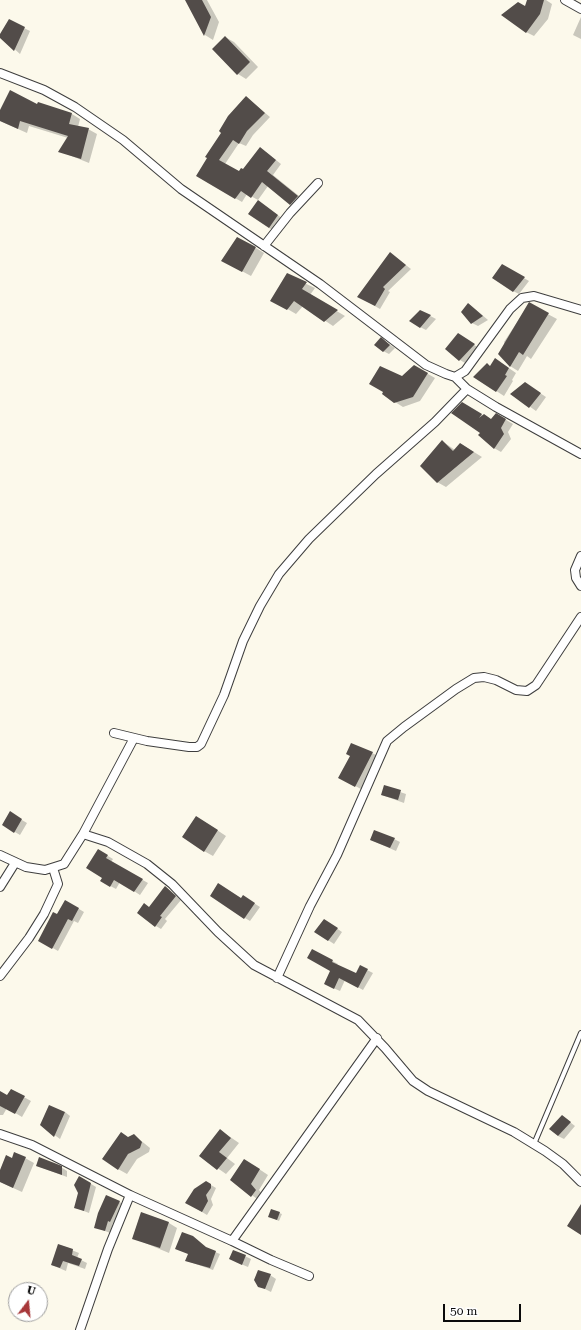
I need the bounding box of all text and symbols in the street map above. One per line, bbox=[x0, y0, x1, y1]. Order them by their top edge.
north arrow bbox=[8, 1282, 48, 1322]
text: U bbox=[25, 1284, 37, 1298]
scale bar bbox=[445, 1296, 523, 1322]
text: 50 m bbox=[450, 1304, 477, 1318]

